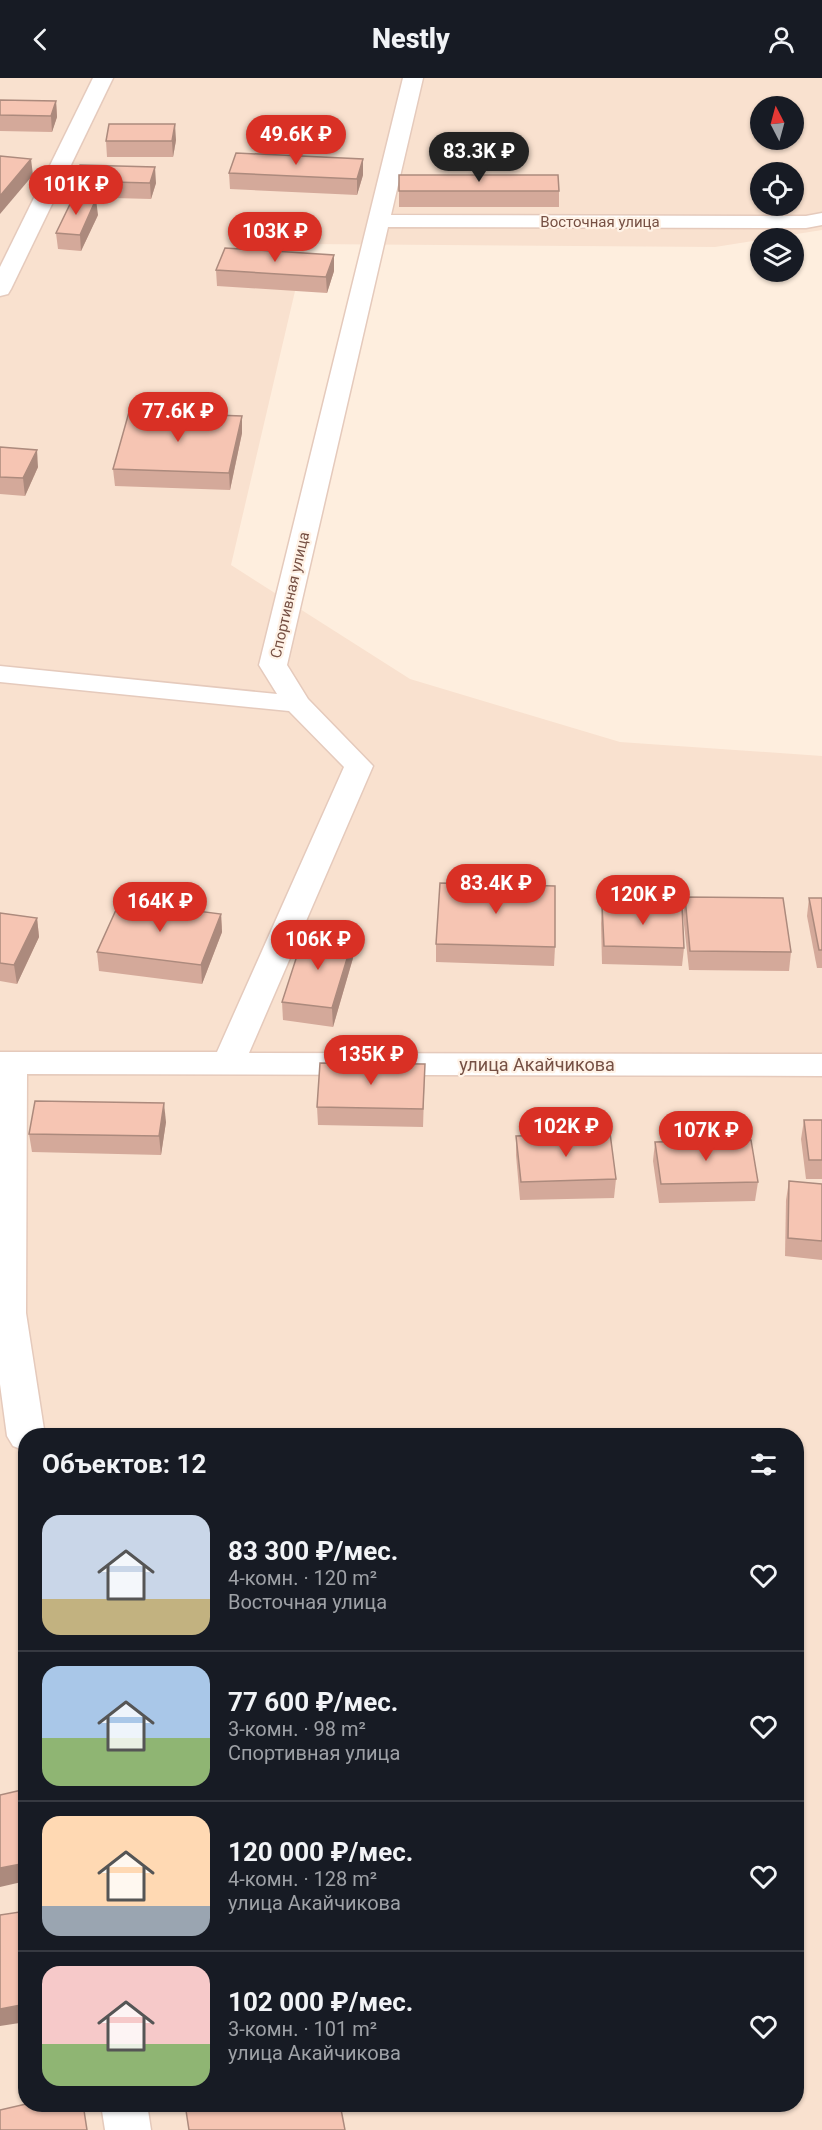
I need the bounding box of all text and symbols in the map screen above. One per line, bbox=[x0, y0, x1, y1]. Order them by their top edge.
icon: back bbox=[24, 23, 57, 56]
text: Nestly bbox=[372, 23, 450, 55]
icon: person bbox=[765, 23, 798, 56]
north arrow bbox=[750, 96, 804, 150]
map controls bbox=[750, 96, 804, 282]
pin: 49.6K ₽ bbox=[241, 115, 351, 166]
text: 49.6K ₽ bbox=[260, 122, 332, 146]
pin: 83.3K ₽ bbox=[424, 132, 534, 183]
text: 83.3K ₽ bbox=[443, 139, 515, 163]
button: locate bbox=[750, 162, 804, 216]
pin: 101K ₽ bbox=[27, 165, 125, 216]
text: 101K ₽ bbox=[43, 172, 109, 196]
pin: 103K ₽ bbox=[226, 212, 324, 263]
street label: Восточная улица bbox=[540, 213, 660, 231]
text: 103K ₽ bbox=[242, 219, 308, 243]
button: layers bbox=[750, 228, 804, 282]
pin: 77.6K ₽ bbox=[123, 392, 233, 443]
text: 77.6K ₽ bbox=[142, 399, 214, 423]
street label: Спортивная улица bbox=[267, 530, 313, 660]
pin: 83.4K ₽ bbox=[441, 864, 551, 915]
text: 83.4K ₽ bbox=[460, 871, 532, 895]
pin: 120K ₽ bbox=[594, 875, 692, 926]
pin: 164K ₽ bbox=[111, 882, 209, 933]
text: 120K ₽ bbox=[610, 882, 676, 906]
text: 164K ₽ bbox=[127, 889, 193, 913]
pin: 106K ₽ bbox=[269, 920, 367, 971]
text: 106K ₽ bbox=[285, 927, 351, 951]
pin: 135K ₽ bbox=[322, 1035, 420, 1086]
text: 135K ₽ bbox=[338, 1042, 404, 1066]
street label: улица Акайчикова bbox=[459, 1054, 615, 1075]
pin: 102K ₽ bbox=[517, 1107, 615, 1158]
pin: 107K ₽ bbox=[657, 1111, 755, 1162]
text: 102K ₽ bbox=[533, 1114, 599, 1138]
text: 107K ₽ bbox=[673, 1118, 739, 1142]
icon: filters bbox=[747, 1448, 780, 1481]
text: Объектов: 12 bbox=[42, 1449, 206, 1479]
text: 83 300 ₽/мес. bbox=[228, 1536, 398, 1566]
icon: home bbox=[90, 1539, 162, 1611]
icon: heart bbox=[747, 1559, 780, 1592]
text: 4-комн. · 120 m² bbox=[228, 1566, 377, 1590]
text: Восточная улица bbox=[228, 1590, 387, 1614]
text: 77 600 ₽/мес. bbox=[228, 1687, 398, 1717]
icon: home bbox=[90, 1690, 162, 1762]
icon: heart bbox=[747, 1710, 780, 1743]
text: 3-комн. · 98 m² bbox=[228, 1717, 366, 1741]
text: Спортивная улица bbox=[228, 1741, 400, 1765]
text: 120 000 ₽/мес. bbox=[228, 1837, 413, 1867]
icon: home bbox=[90, 1840, 162, 1912]
icon: heart bbox=[747, 1860, 780, 1893]
text: 4-комн. · 128 m² bbox=[228, 1867, 377, 1891]
text: улица Акайчикова bbox=[228, 1891, 401, 1915]
text: 102 000 ₽/мес. bbox=[228, 1987, 413, 2017]
icon: home bbox=[90, 1990, 162, 2062]
icon: heart bbox=[747, 2010, 780, 2043]
text: 3-комн. · 101 m² bbox=[228, 2017, 377, 2041]
text: улица Акайчикова bbox=[228, 2041, 401, 2065]

